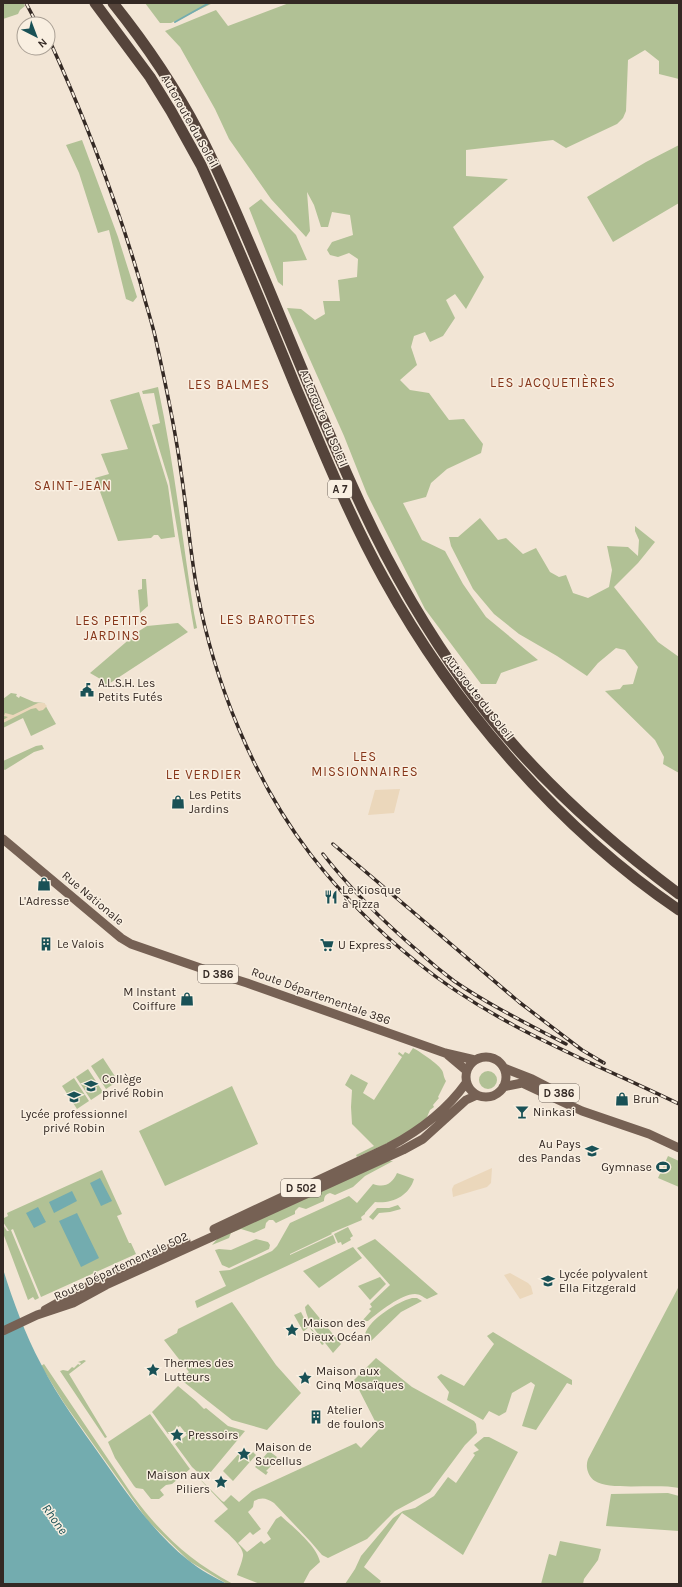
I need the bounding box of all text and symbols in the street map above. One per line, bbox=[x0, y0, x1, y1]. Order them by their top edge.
north arrow bbox=[16, 16, 56, 56]
text: N bbox=[35, 36, 50, 51]
street label: Autoroute du Soleil bbox=[159, 72, 221, 170]
street label: Autoroute du Soleil bbox=[297, 367, 351, 469]
district label: LES JACQUETIÈRES bbox=[490, 373, 616, 390]
district label: LES BALMES bbox=[188, 377, 270, 392]
district label: SAINT-JEAN bbox=[34, 478, 112, 493]
road number: A 7 bbox=[328, 480, 352, 498]
district label: LES BAROTTES bbox=[220, 612, 316, 627]
district label: LES PETITS JARDINS bbox=[75, 613, 149, 643]
street label: Autoroute du Soleil bbox=[441, 652, 517, 742]
place label: A.L.S.H. Les Petits Futés bbox=[98, 676, 163, 704]
public building icon: A.L.S.H. Les Petits Futés bbox=[79, 682, 95, 698]
district label: LES MISSIONNAIRES bbox=[311, 749, 419, 779]
district label: LE VERDIER bbox=[166, 767, 242, 782]
place label: Les Petits Jardins bbox=[189, 788, 242, 816]
shop icon: Les Petits Jardins bbox=[170, 794, 186, 810]
street label: Rue Nationale bbox=[59, 868, 127, 928]
shop icon: L'Adresse bbox=[36, 876, 52, 892]
place label: Le Kiosque à Pizza bbox=[342, 883, 401, 911]
restaurant icon: Le Kiosque à Pizza bbox=[323, 889, 339, 905]
place label: L'Adresse bbox=[19, 894, 69, 908]
building icon: Le Valois bbox=[38, 936, 54, 952]
place label: Le Valois bbox=[57, 937, 104, 951]
supermarket icon: U Express bbox=[319, 937, 335, 953]
place label: U Express bbox=[338, 938, 392, 952]
street label: Route Départementale 386 bbox=[250, 964, 393, 1028]
road number: D 386 bbox=[198, 965, 238, 983]
place label: M Instant Coiffure bbox=[123, 985, 176, 1013]
shop icon: M Instant Coiffure bbox=[179, 991, 195, 1007]
place label: Collège privé Robin bbox=[102, 1072, 164, 1100]
school or university icon: Collège privé Robin bbox=[83, 1078, 99, 1094]
road number: D 386 bbox=[539, 1084, 579, 1102]
school or university icon: Lycée professionnel privé Robin bbox=[66, 1089, 82, 1105]
shop icon: Brun bbox=[614, 1091, 630, 1107]
place label: Brun bbox=[633, 1092, 659, 1106]
bar icon: Ninkasi bbox=[514, 1104, 530, 1120]
place label: Ninkasi bbox=[533, 1105, 575, 1119]
place label: Lycée professionnel privé Robin bbox=[20, 1107, 128, 1135]
place label: Au Pays des Pandas bbox=[518, 1137, 581, 1165]
school or university icon: Au Pays des Pandas bbox=[584, 1143, 600, 1159]
sports icon: Gymnase bbox=[655, 1159, 671, 1175]
place label: Gymnase bbox=[601, 1160, 652, 1174]
road number: D 502 bbox=[281, 1179, 321, 1197]
street label: Route Départementale 502 bbox=[52, 1229, 190, 1303]
place label: Lycée polyvalent Ella Fitzgerald bbox=[559, 1267, 648, 1295]
school or university icon: Lycée polyvalent Ella Fitzgerald bbox=[540, 1273, 556, 1289]
place label: Maison des Dieux Océan bbox=[303, 1316, 371, 1344]
place icon: Maison des Dieux Océan bbox=[284, 1322, 300, 1338]
place label: Thermes des Lutteurs bbox=[164, 1356, 234, 1384]
place icon: Thermes des Lutteurs bbox=[145, 1362, 161, 1378]
place label: Maison aux Cinq Mosaïques bbox=[316, 1364, 404, 1392]
place icon: Maison aux Cinq Mosaïques bbox=[297, 1370, 313, 1386]
place label: Atelier de foulons bbox=[327, 1403, 385, 1431]
building icon: Atelier de foulons bbox=[308, 1409, 324, 1425]
place icon: Pressoirs bbox=[169, 1427, 185, 1443]
place label: Pressoirs bbox=[188, 1428, 239, 1442]
place label: Maison de Sucellus bbox=[255, 1440, 312, 1468]
place icon: Maison de Sucellus bbox=[236, 1446, 252, 1462]
place label: Maison aux Piliers bbox=[147, 1468, 210, 1496]
place icon: Maison aux Piliers bbox=[213, 1474, 229, 1490]
water label: Rhone bbox=[39, 1501, 71, 1537]

